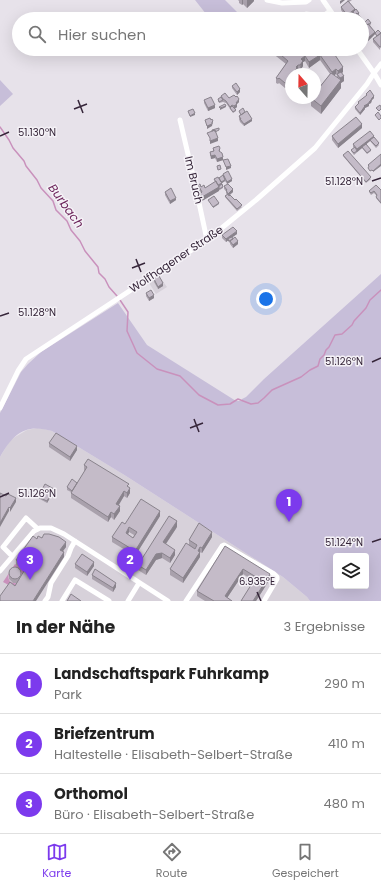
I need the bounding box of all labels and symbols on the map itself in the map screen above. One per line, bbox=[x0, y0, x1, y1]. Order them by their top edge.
north arrow bbox=[285, 68, 321, 104]
text: 51.130°N bbox=[18, 125, 56, 140]
street label: Im Bruch bbox=[181, 155, 207, 205]
text: 51.128°N bbox=[325, 174, 363, 189]
water label: Burbach bbox=[45, 180, 88, 231]
street label: Wolfhagener Straße bbox=[126, 222, 226, 296]
your location bbox=[256, 289, 276, 309]
text: 51.128°N bbox=[18, 305, 56, 320]
text: 51.126°N bbox=[325, 354, 363, 369]
text: 51.126°N bbox=[18, 486, 56, 501]
pin: 1 bbox=[276, 489, 302, 522]
text: 51.124°N bbox=[325, 535, 363, 550]
pin: 3 bbox=[17, 547, 43, 580]
pin: 2 bbox=[117, 547, 143, 580]
text: 6.935°E bbox=[239, 574, 275, 589]

